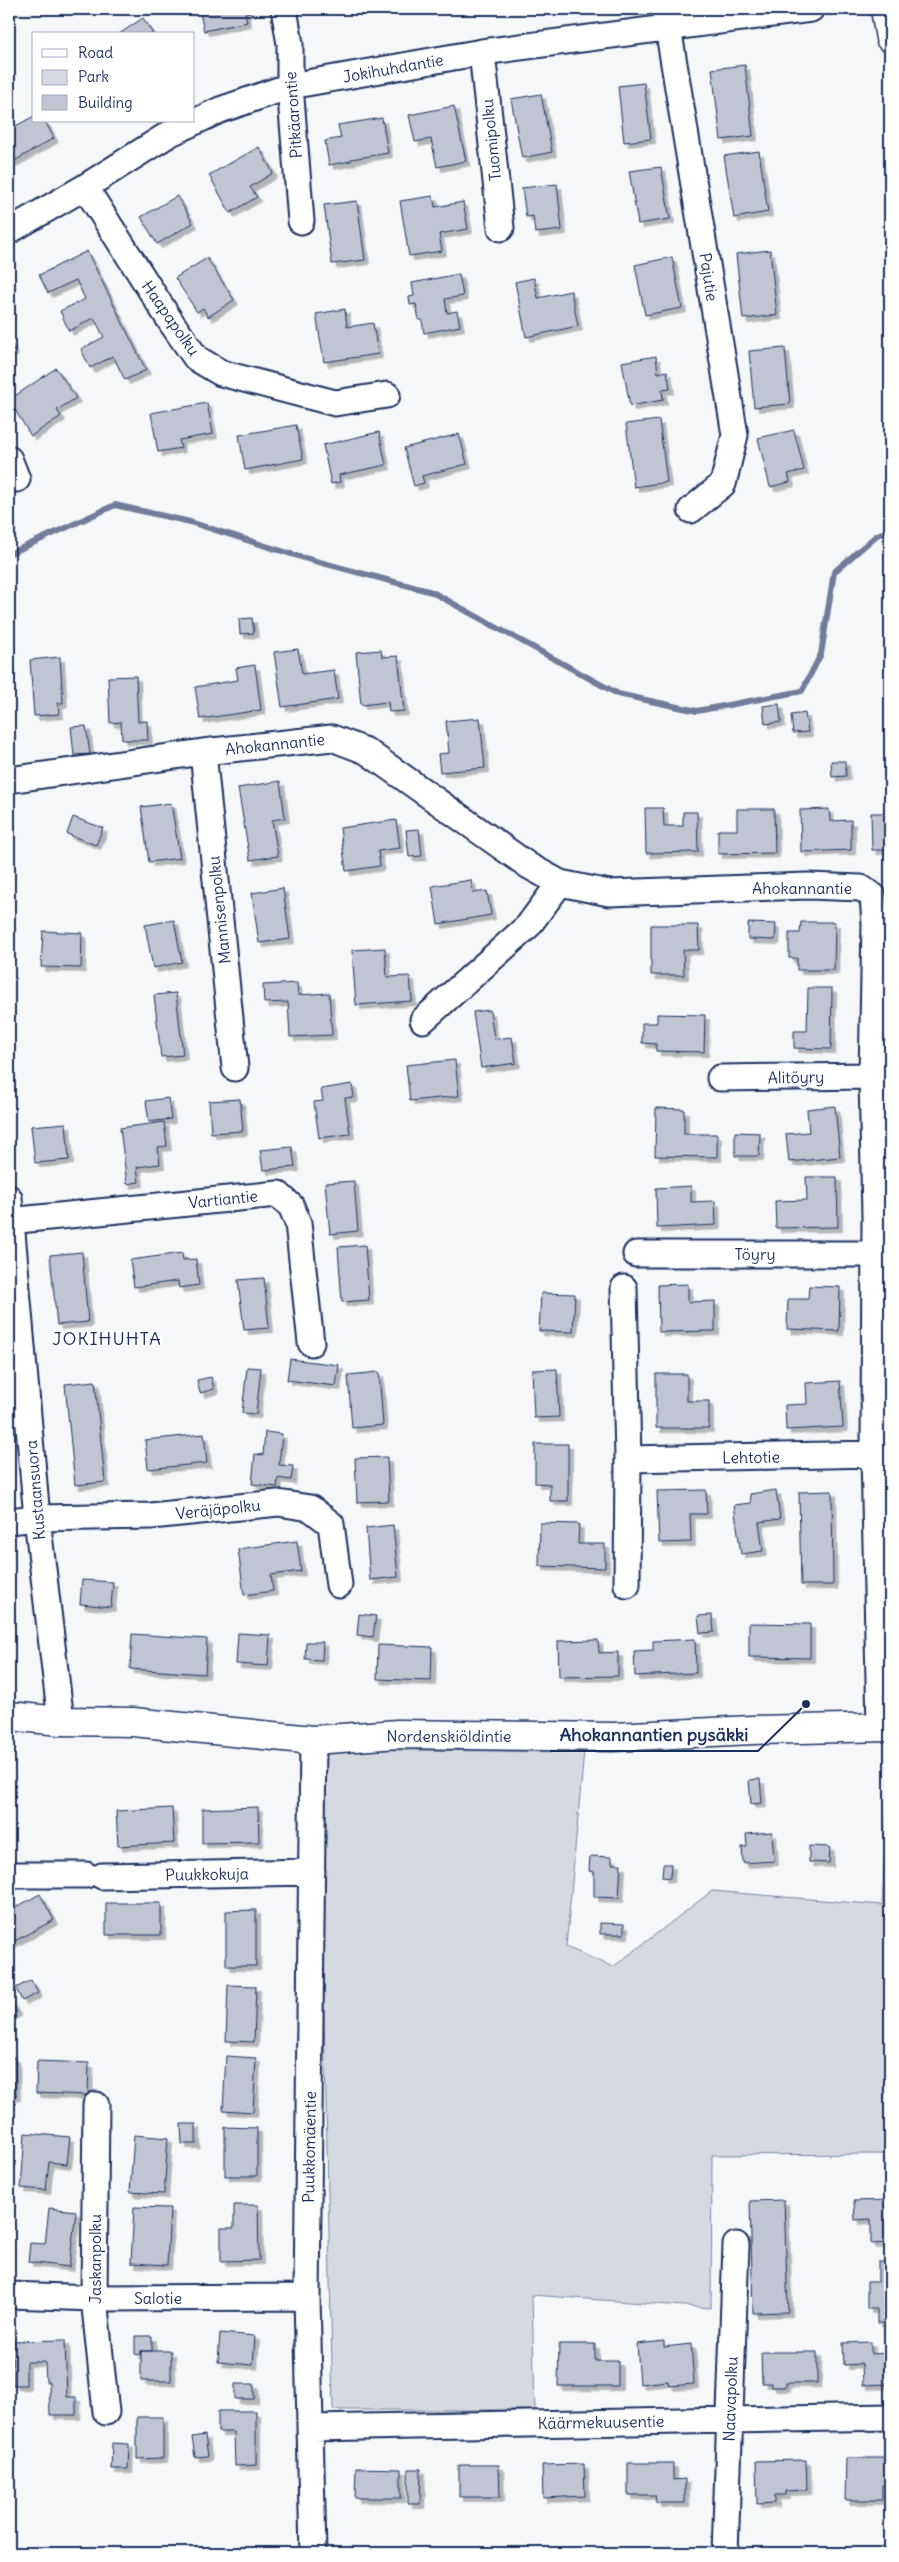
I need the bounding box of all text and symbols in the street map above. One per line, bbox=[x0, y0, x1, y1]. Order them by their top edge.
legend bbox=[32, 32, 195, 122]
text: Road bbox=[78, 43, 113, 62]
street label: Jokihuhdantie bbox=[341, 49, 445, 87]
text: Park bbox=[78, 67, 109, 86]
street label: Pitkäarontie bbox=[280, 71, 306, 159]
text: Building bbox=[78, 93, 133, 112]
street label: Tuomipolku bbox=[477, 98, 505, 182]
street label: Pajutie bbox=[695, 251, 723, 303]
street label: Haapapolku bbox=[138, 277, 204, 359]
street label: Ahokannantie bbox=[224, 729, 326, 759]
street label: Mannisenpolku bbox=[203, 855, 235, 965]
street label: Ahokannantie bbox=[752, 878, 852, 898]
street label: Alitöyry bbox=[768, 1067, 824, 1087]
street label: Vartiantie bbox=[187, 1185, 259, 1213]
street label: Töyry bbox=[734, 1244, 776, 1264]
district label: JOKIHUHTA bbox=[52, 1327, 162, 1350]
street label: Kustaansuora bbox=[21, 1439, 49, 1541]
street label: Lehtotie bbox=[722, 1446, 780, 1468]
street label: Veräjäpolku bbox=[174, 1495, 262, 1523]
callout: Ahokannantien pysäkki bbox=[550, 1718, 758, 1751]
text: Ahokannantien pysäkki bbox=[560, 1723, 748, 1746]
street label: Nordenskiöldintie bbox=[387, 1726, 511, 1746]
street label: Puukkokuja bbox=[165, 1863, 249, 1885]
street label: Puukkomäentie bbox=[298, 2091, 320, 2203]
street label: Jaskanpolku bbox=[85, 2214, 105, 2304]
street label: Salotie bbox=[134, 2288, 182, 2308]
street label: Naavapolku bbox=[719, 2356, 741, 2442]
street label: Käärmekuusentie bbox=[538, 2411, 664, 2433]

